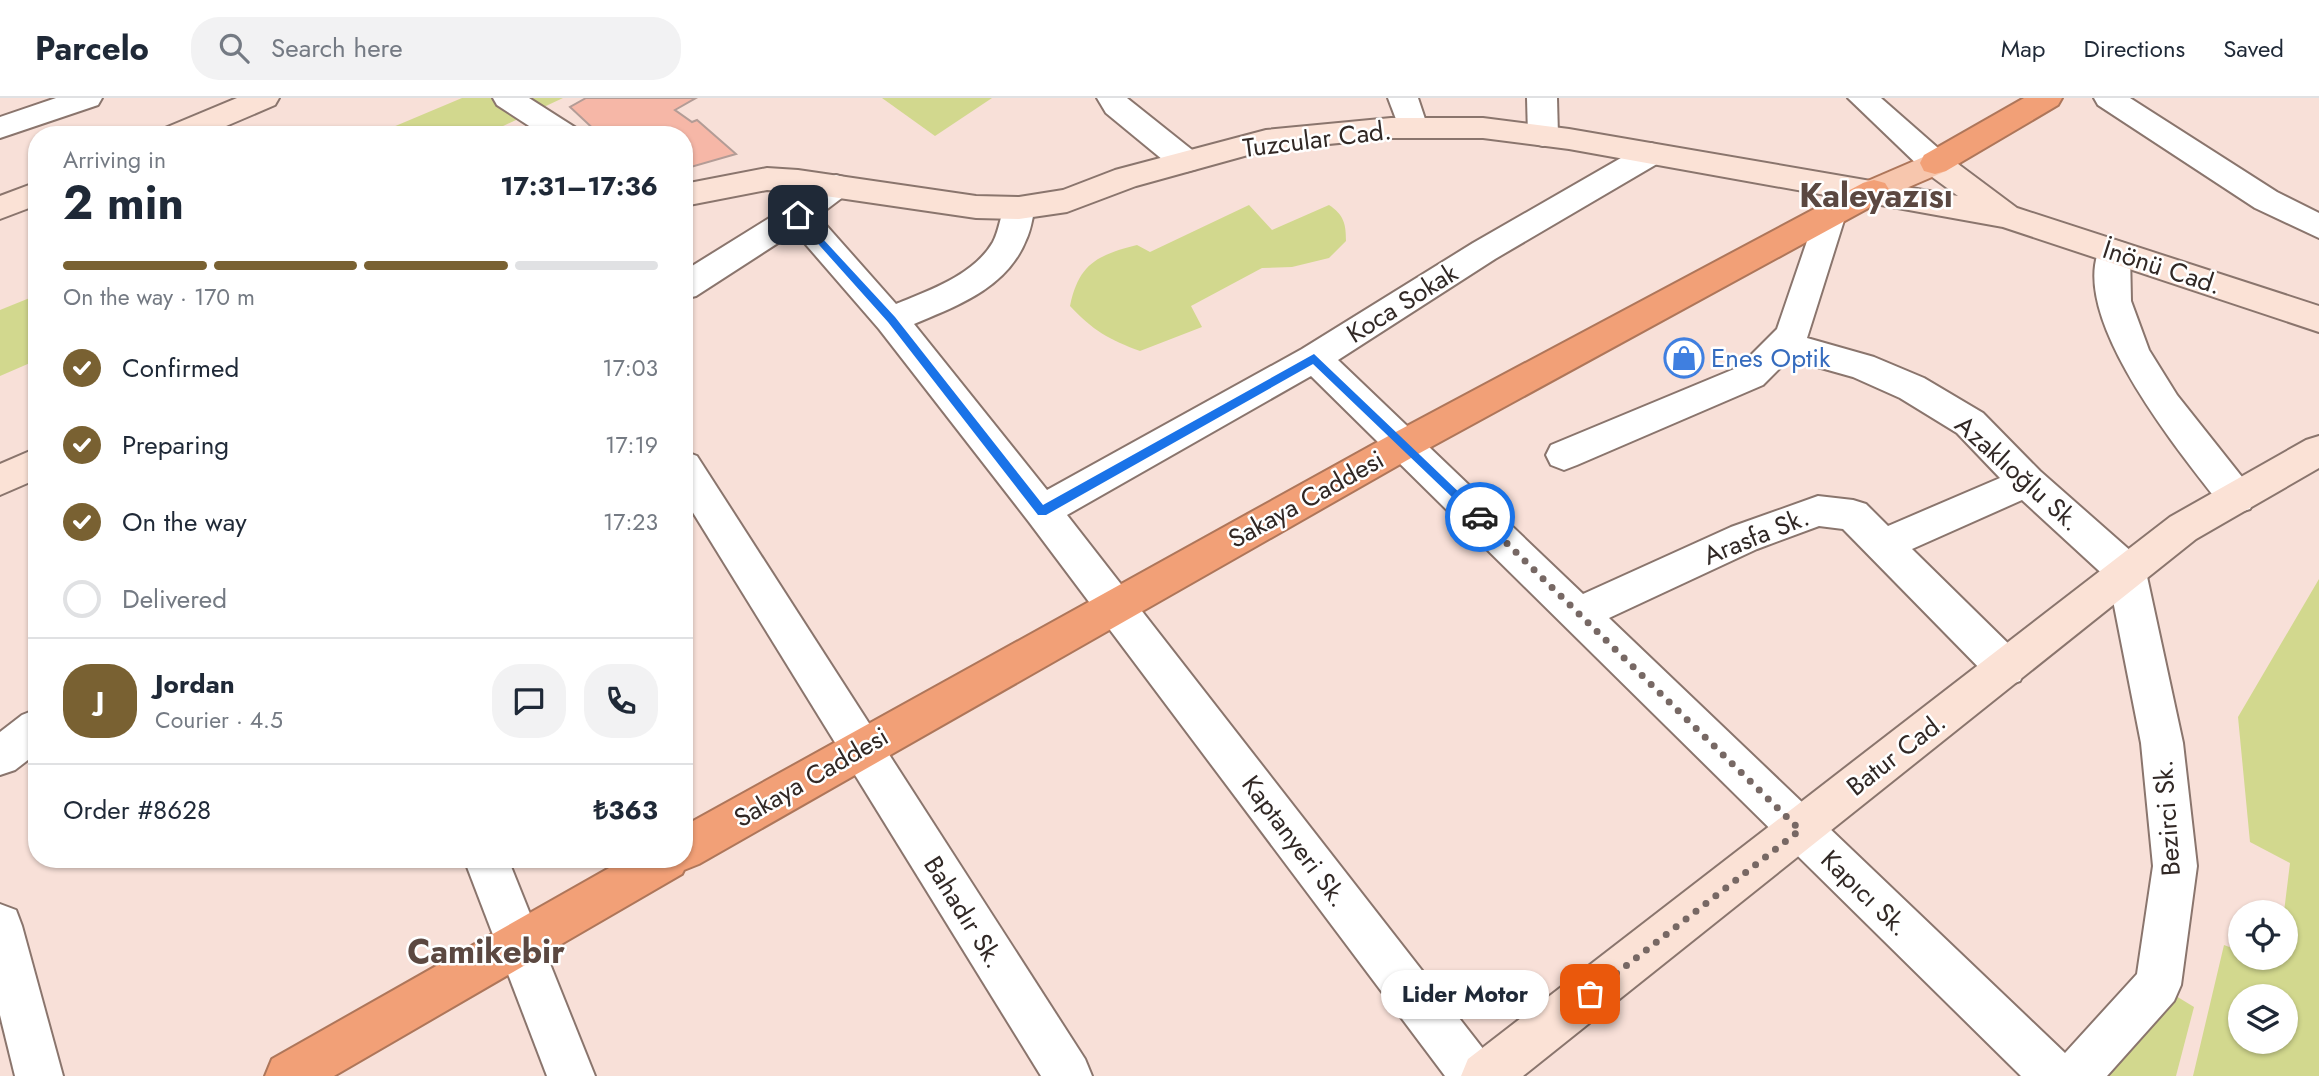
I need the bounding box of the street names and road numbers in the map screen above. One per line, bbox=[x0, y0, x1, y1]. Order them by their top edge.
street label: Tuzcular Cad. bbox=[1241, 111, 1393, 167]
street label: İnönü Cad. bbox=[2098, 230, 2226, 304]
street label: Koca Sokak bbox=[1339, 254, 1465, 352]
street label: Azaklıoğlu Sk. bbox=[1947, 406, 2089, 540]
street label: Sakaya Caddesi bbox=[1221, 440, 1391, 558]
street label: Arasfa Sk. bbox=[1697, 498, 1815, 574]
street label: Batur Cad. bbox=[1838, 703, 1954, 805]
street label: Sakaya Caddesi bbox=[727, 717, 895, 837]
street label: Bezirci Sk. bbox=[2144, 759, 2190, 877]
street label: Kaptanyeri Sk. bbox=[1233, 767, 1357, 915]
street label: Kapıcı Sk. bbox=[1812, 841, 1918, 945]
street label: Bahadır Sk. bbox=[915, 849, 1013, 975]

